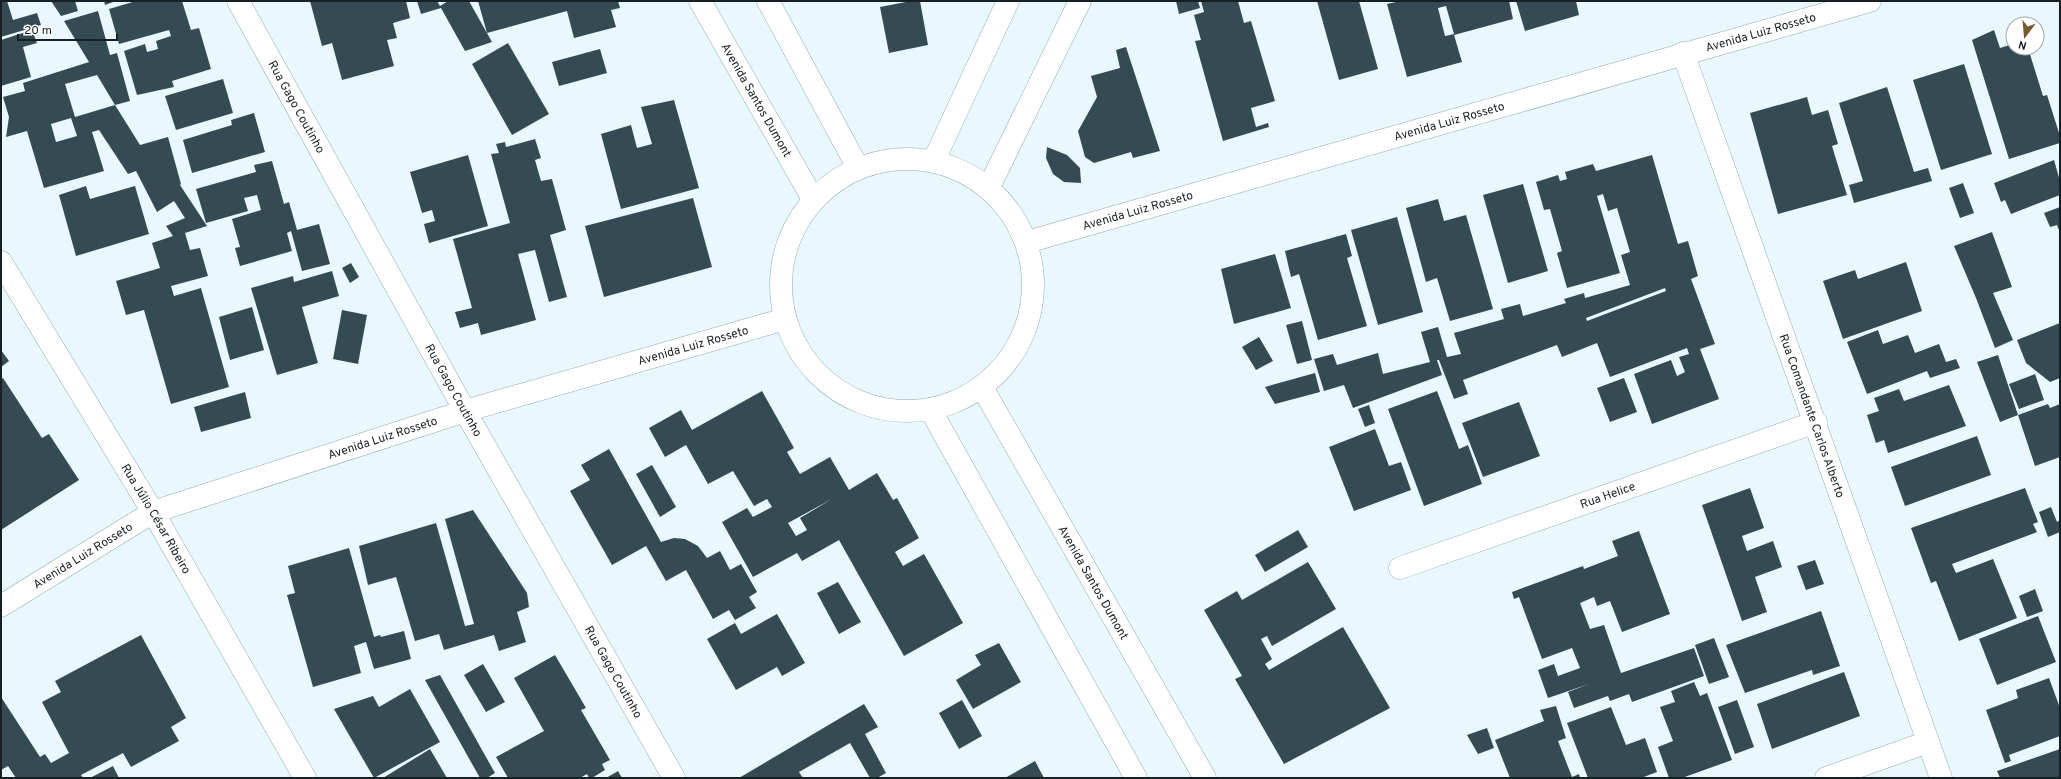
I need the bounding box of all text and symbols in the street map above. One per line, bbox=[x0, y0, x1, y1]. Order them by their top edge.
street label: Avenida Luiz Rosseto bbox=[1704, 10, 1818, 57]
scale bar bbox=[18, 16, 117, 42]
north arrow bbox=[2005, 16, 2045, 56]
text: 20 m bbox=[24, 23, 52, 39]
text: N bbox=[2017, 37, 2028, 52]
street label: Avenida Santos Dumont bbox=[717, 41, 795, 160]
street label: Rua Gago Coutinho bbox=[264, 58, 328, 157]
street label: Avenida Luiz Rosseto bbox=[1392, 99, 1507, 146]
street label: Avenida Luiz Rosseto bbox=[1081, 188, 1195, 235]
street label: Avenida Luiz Rosseto bbox=[636, 323, 751, 370]
street label: Rua Comandante Carlos Alberto bbox=[1775, 332, 1848, 500]
street label: Rua Gago Coutinho bbox=[421, 341, 485, 440]
street label: Avenida Luiz Rosseto bbox=[326, 413, 440, 464]
street label: Rua Júlio César Ribeiro bbox=[117, 461, 194, 578]
street label: Rua Helice bbox=[1578, 479, 1638, 513]
street label: Avenida Luiz Rosseto bbox=[30, 519, 136, 593]
street label: Avenida Santos Dumont bbox=[1054, 523, 1131, 643]
street label: Rua Gago Coutinho bbox=[580, 623, 646, 722]

